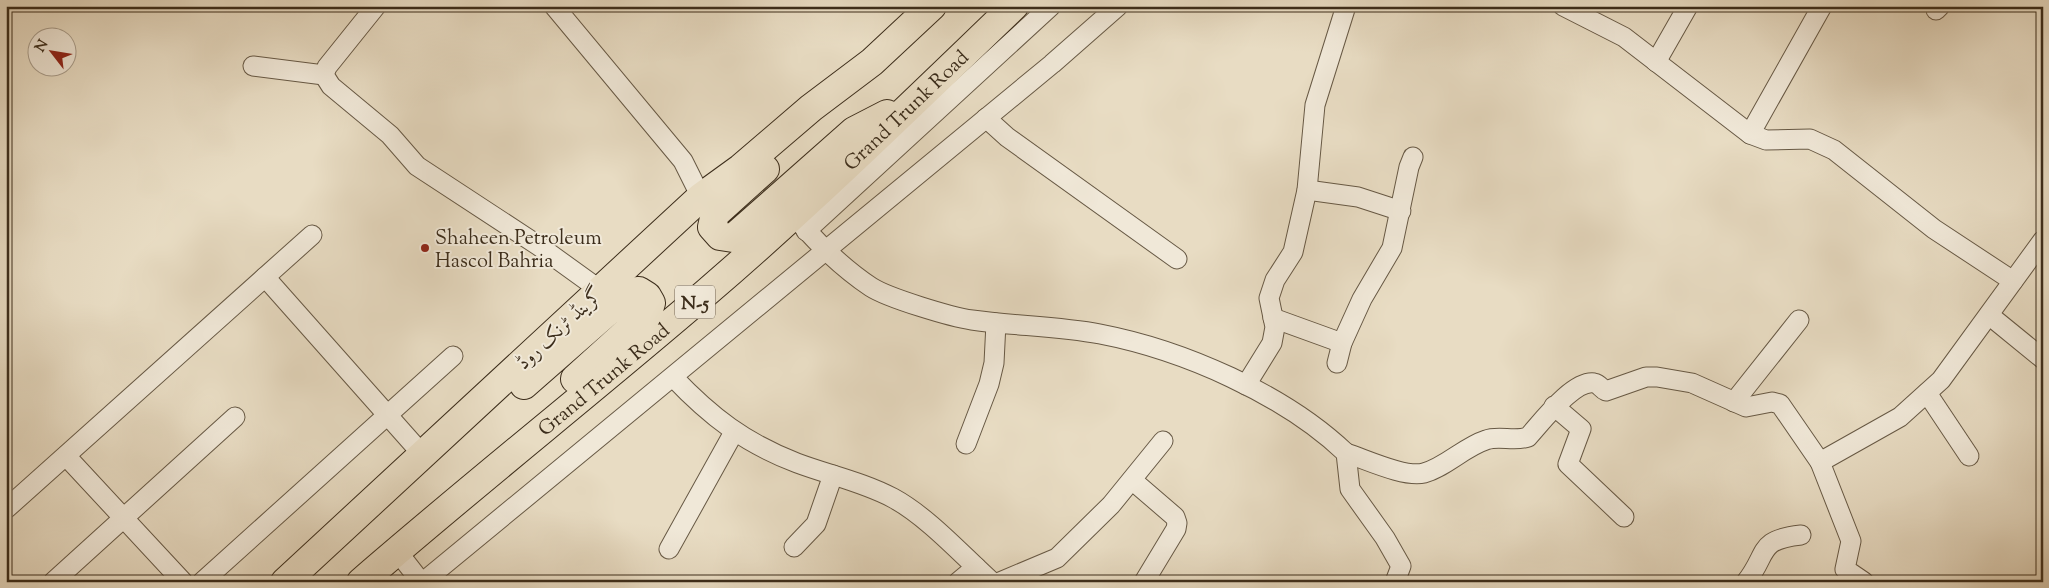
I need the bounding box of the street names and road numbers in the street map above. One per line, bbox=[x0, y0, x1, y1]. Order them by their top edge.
street label: Grand Trunk Road bbox=[838, 45, 977, 179]
street label: گرینڈ ٹرنک روڈ bbox=[510, 281, 611, 378]
road number: N-5 bbox=[675, 286, 715, 318]
street label: Grand Trunk Road bbox=[533, 318, 677, 445]

